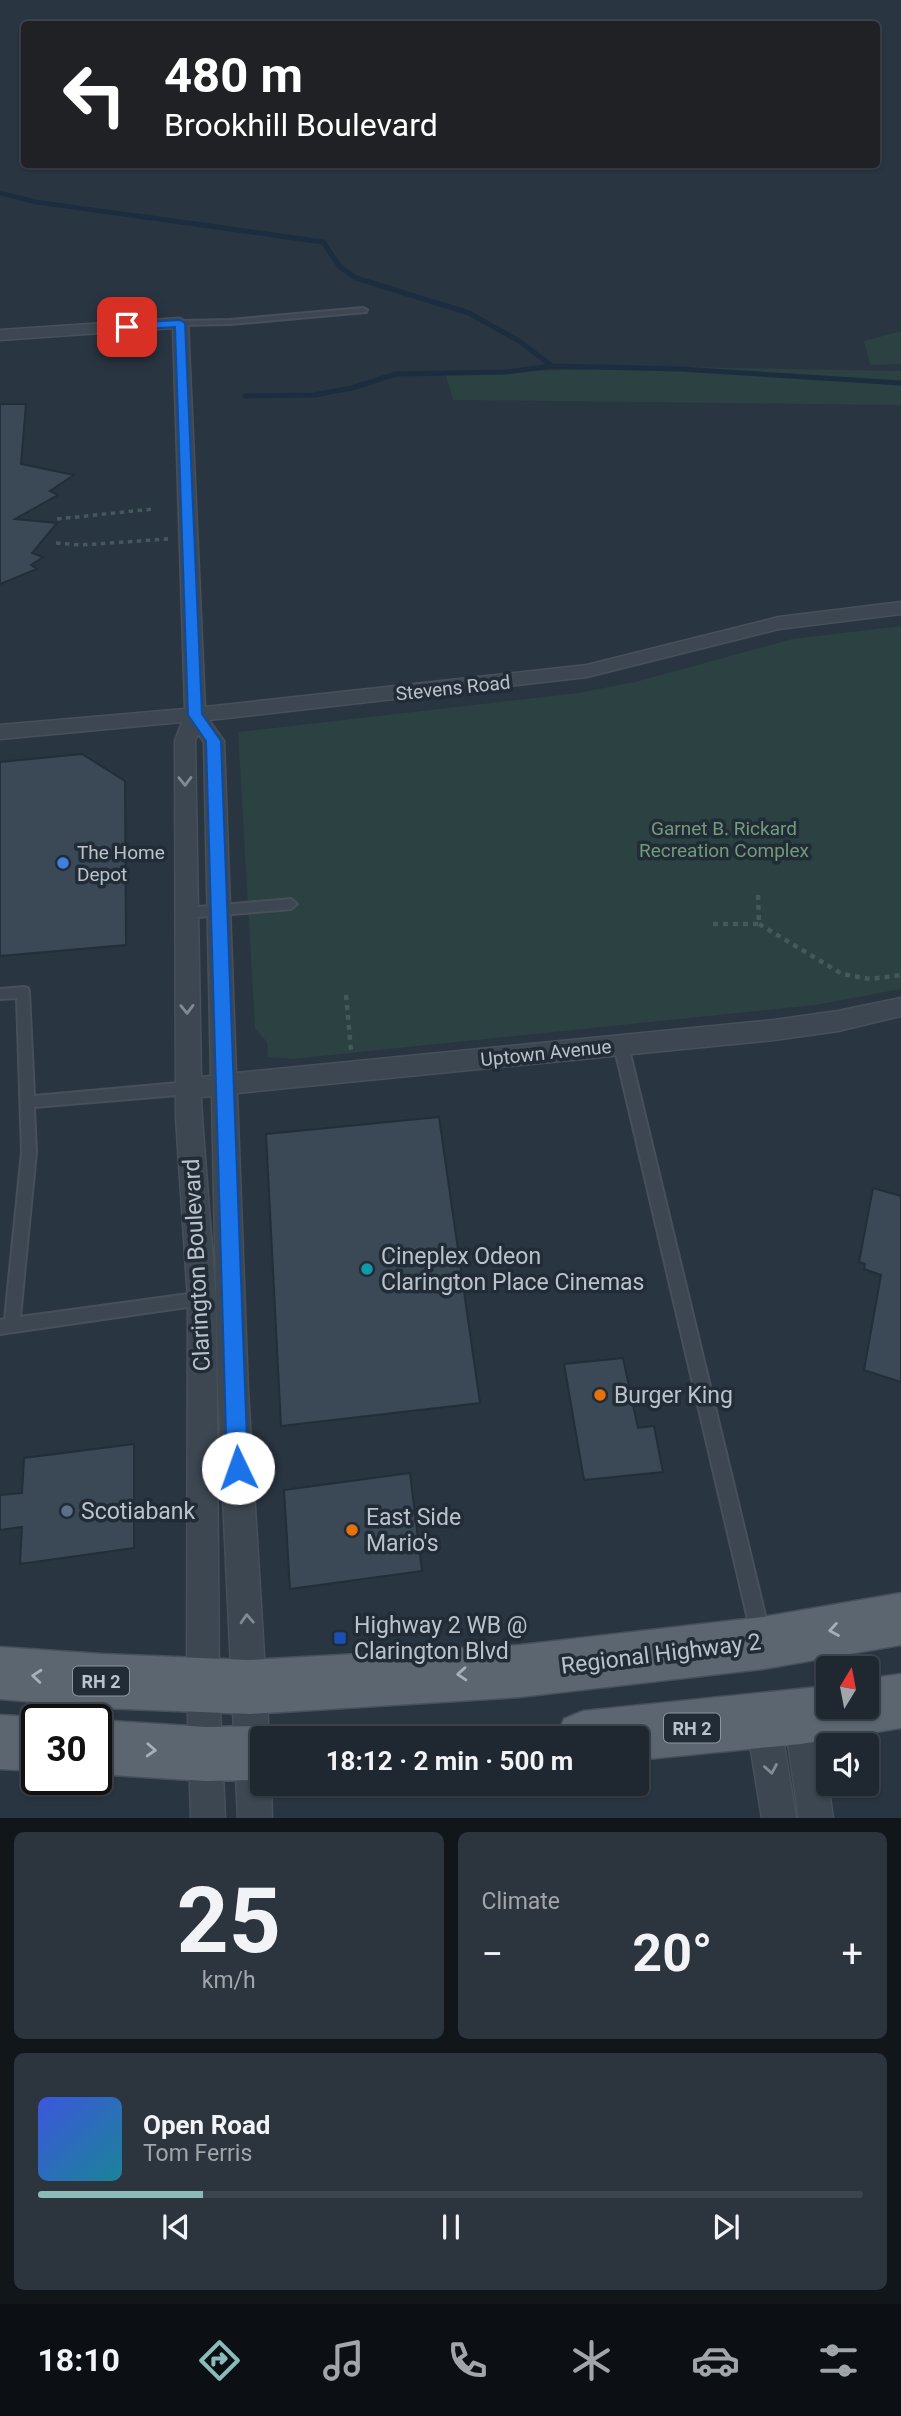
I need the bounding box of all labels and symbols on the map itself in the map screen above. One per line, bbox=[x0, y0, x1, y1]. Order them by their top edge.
pin bbox=[97, 297, 157, 357]
street label: Stevens Road bbox=[395, 671, 511, 705]
one-way arrow bbox=[177, 776, 193, 787]
park label: Garnet B. Rickard Recreation Complex bbox=[639, 817, 810, 862]
place label: The Home Depot bbox=[77, 841, 165, 886]
marker: The Home Depot bbox=[55, 855, 71, 871]
one-way arrow bbox=[179, 1004, 195, 1014]
street label: Uptown Avenue bbox=[479, 1035, 613, 1071]
street label: Clarington Boulevard bbox=[178, 1158, 216, 1372]
place label: Cineplex Odeon Clarington Place Cinemas bbox=[381, 1243, 644, 1296]
marker: Cineplex Odeon Clarington Place Cinemas bbox=[359, 1261, 375, 1277]
place label: Burger King bbox=[614, 1382, 733, 1409]
marker: Burger King bbox=[592, 1387, 608, 1403]
position arrow bbox=[201, 1431, 275, 1505]
place label: Scotiabank bbox=[81, 1498, 196, 1525]
marker: Scotiabank bbox=[59, 1503, 75, 1519]
place label: East Side Mario's bbox=[366, 1504, 461, 1557]
marker: East Side Mario's bbox=[344, 1522, 360, 1538]
place label: Highway 2 WB @ Clarington Blvd bbox=[354, 1612, 528, 1665]
one-way arrow bbox=[239, 1613, 254, 1624]
one-way arrow bbox=[828, 1622, 840, 1637]
street label: Regional Highway 2 bbox=[559, 1628, 763, 1680]
marker: Highway 2 WB @ Clarington Blvd bbox=[332, 1630, 348, 1646]
north arrow bbox=[816, 1656, 878, 1718]
road number: RH 2 bbox=[73, 1666, 129, 1696]
one-way arrow bbox=[456, 1666, 467, 1681]
one-way arrow bbox=[31, 1669, 42, 1684]
speed limit sign: 30 bbox=[21, 1704, 112, 1795]
road number: RH 2 bbox=[664, 1714, 720, 1742]
one-way arrow bbox=[146, 1743, 157, 1758]
one-way arrow bbox=[763, 1763, 778, 1775]

